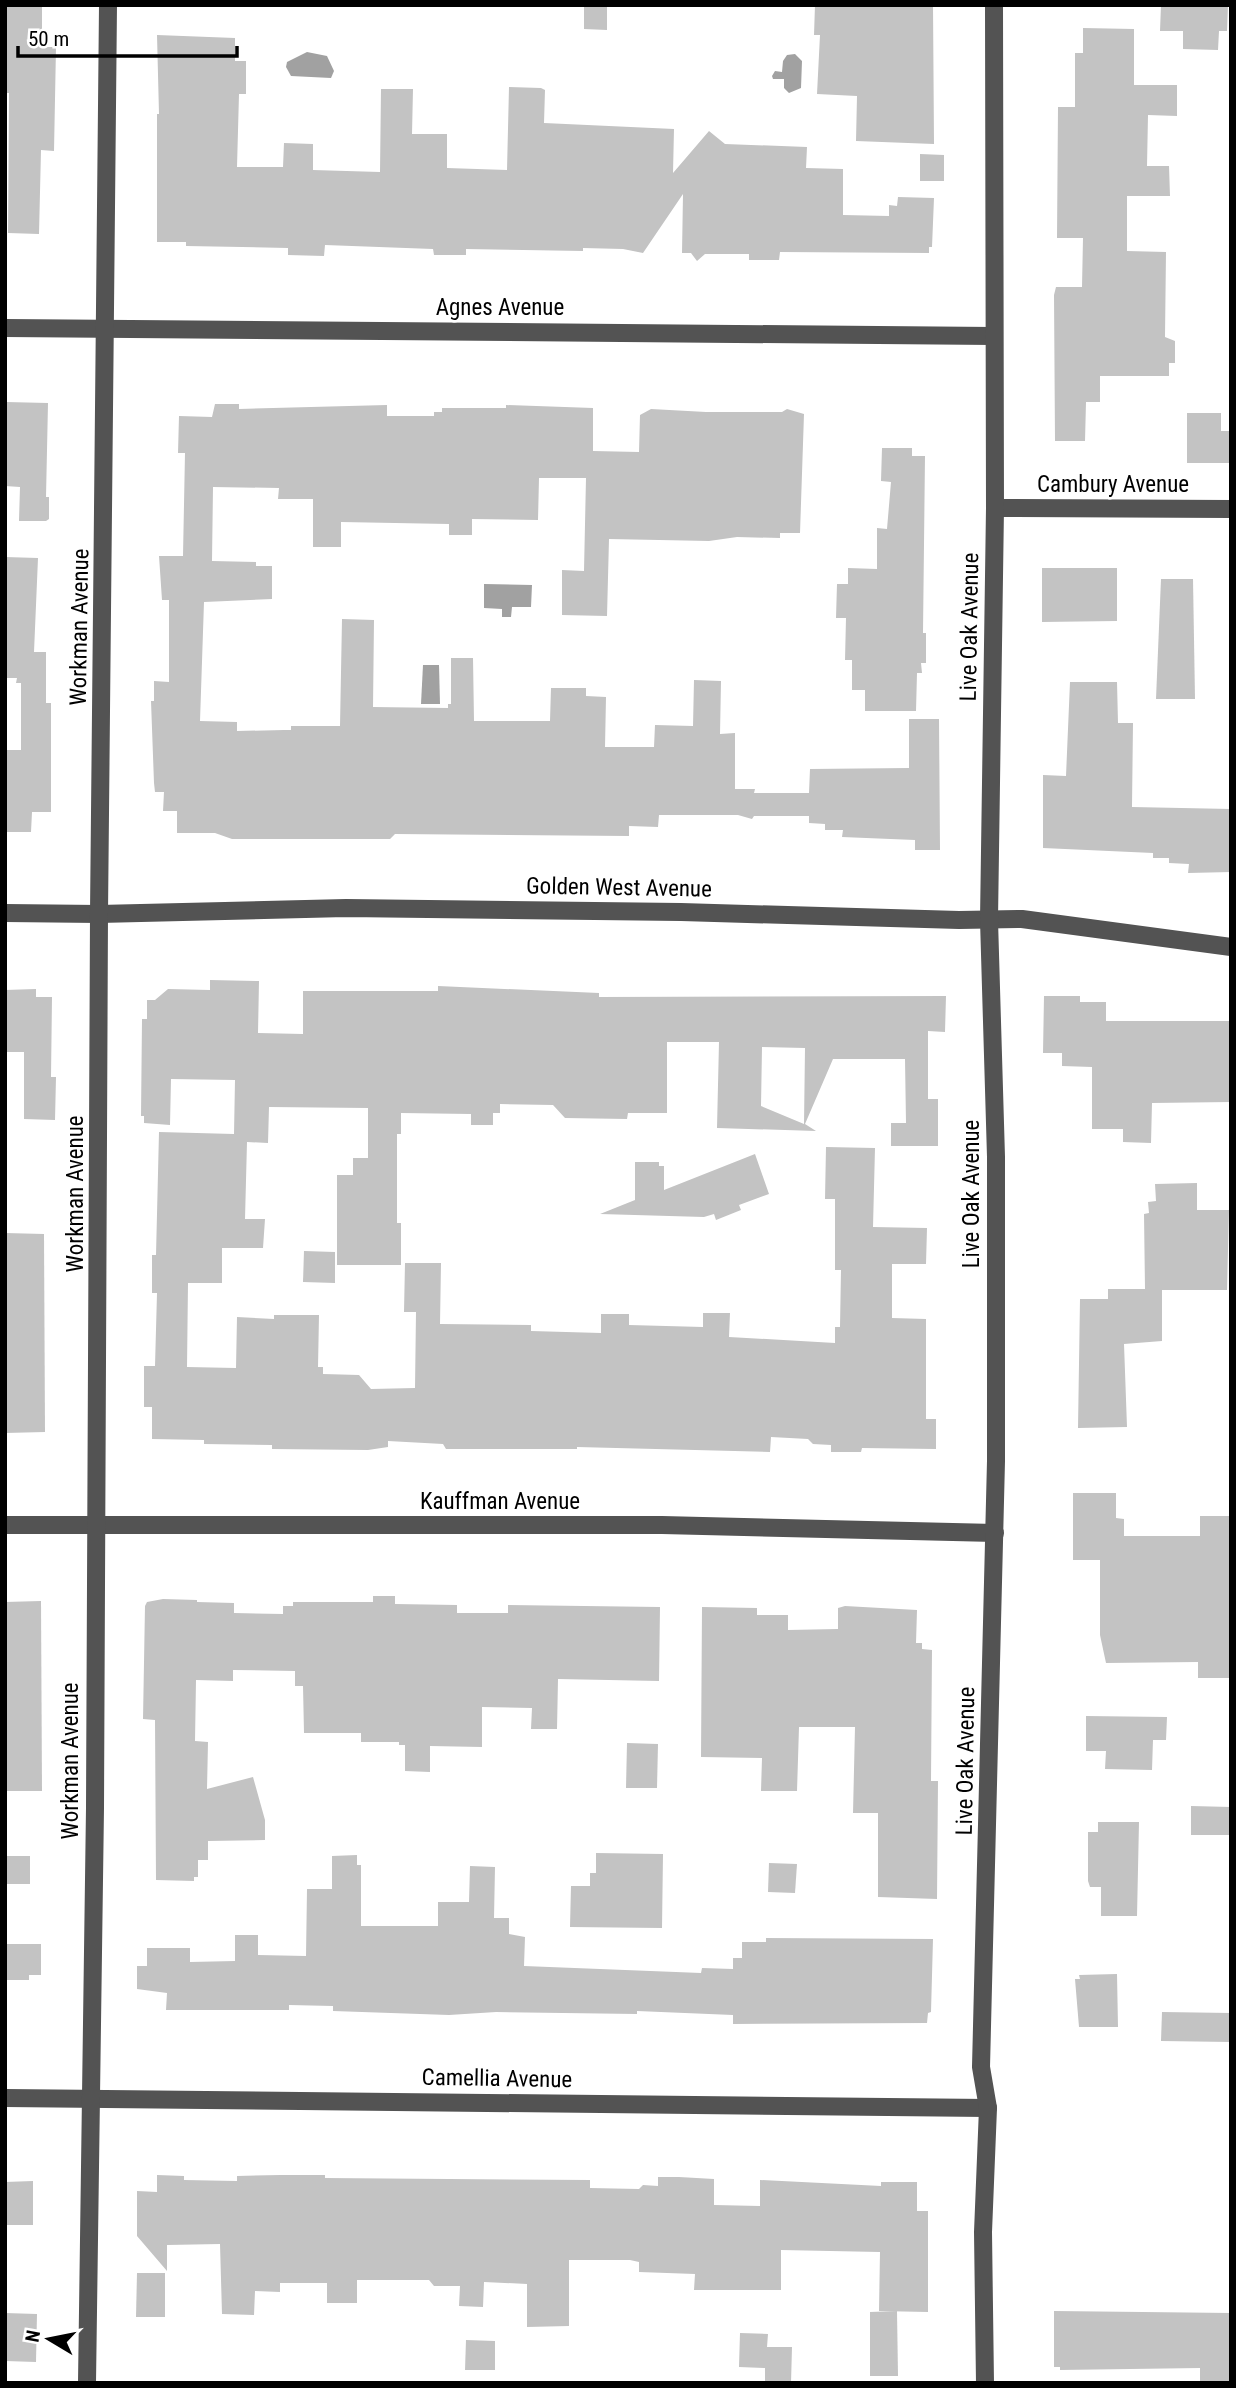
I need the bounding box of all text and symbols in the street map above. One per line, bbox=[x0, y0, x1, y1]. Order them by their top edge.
scale bar bbox=[18, 14, 236, 58]
text: 50 m bbox=[28, 27, 69, 51]
street label: Agnes Avenue bbox=[436, 294, 564, 321]
street label: Cambury Avenue bbox=[1037, 471, 1189, 498]
street label: Workman Avenue bbox=[65, 548, 94, 706]
street label: Live Oak Avenue bbox=[955, 552, 984, 702]
street label: Golden West Avenue bbox=[526, 872, 712, 903]
street label: Workman Avenue bbox=[62, 1115, 89, 1273]
street label: Live Oak Avenue bbox=[958, 1120, 985, 1268]
street label: Kauffman Avenue bbox=[420, 1488, 580, 1515]
street label: Workman Avenue bbox=[57, 1682, 84, 1840]
street label: Live Oak Avenue bbox=[951, 1686, 980, 1836]
street label: Camellia Avenue bbox=[422, 2064, 572, 2093]
north arrow bbox=[14, 2304, 84, 2374]
text: N bbox=[20, 2328, 45, 2344]

